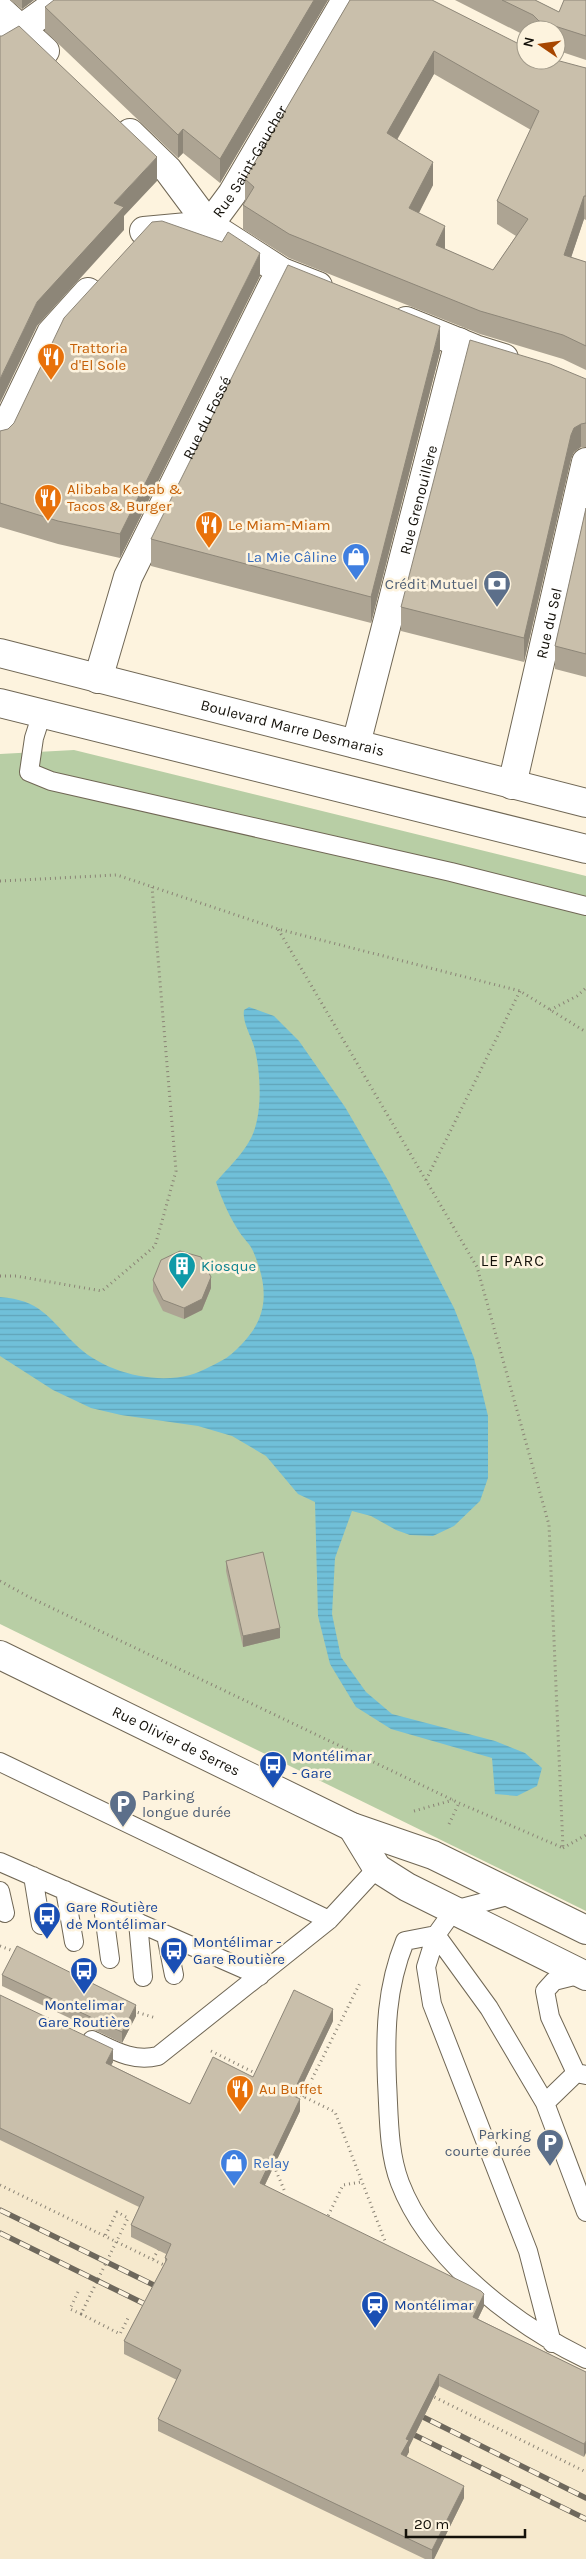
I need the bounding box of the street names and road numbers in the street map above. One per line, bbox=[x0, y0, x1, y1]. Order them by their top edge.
street label: Rue Saint-Gaucher bbox=[209, 102, 291, 221]
street label: Rue du Fossé bbox=[179, 373, 235, 462]
street label: Rue Grenouillère bbox=[396, 443, 441, 557]
street label: Rue du Sel bbox=[532, 586, 566, 660]
street label: Boulevard Marre Desmarais bbox=[199, 696, 386, 760]
street label: Rue Olivier de Serres bbox=[109, 1702, 243, 1780]

